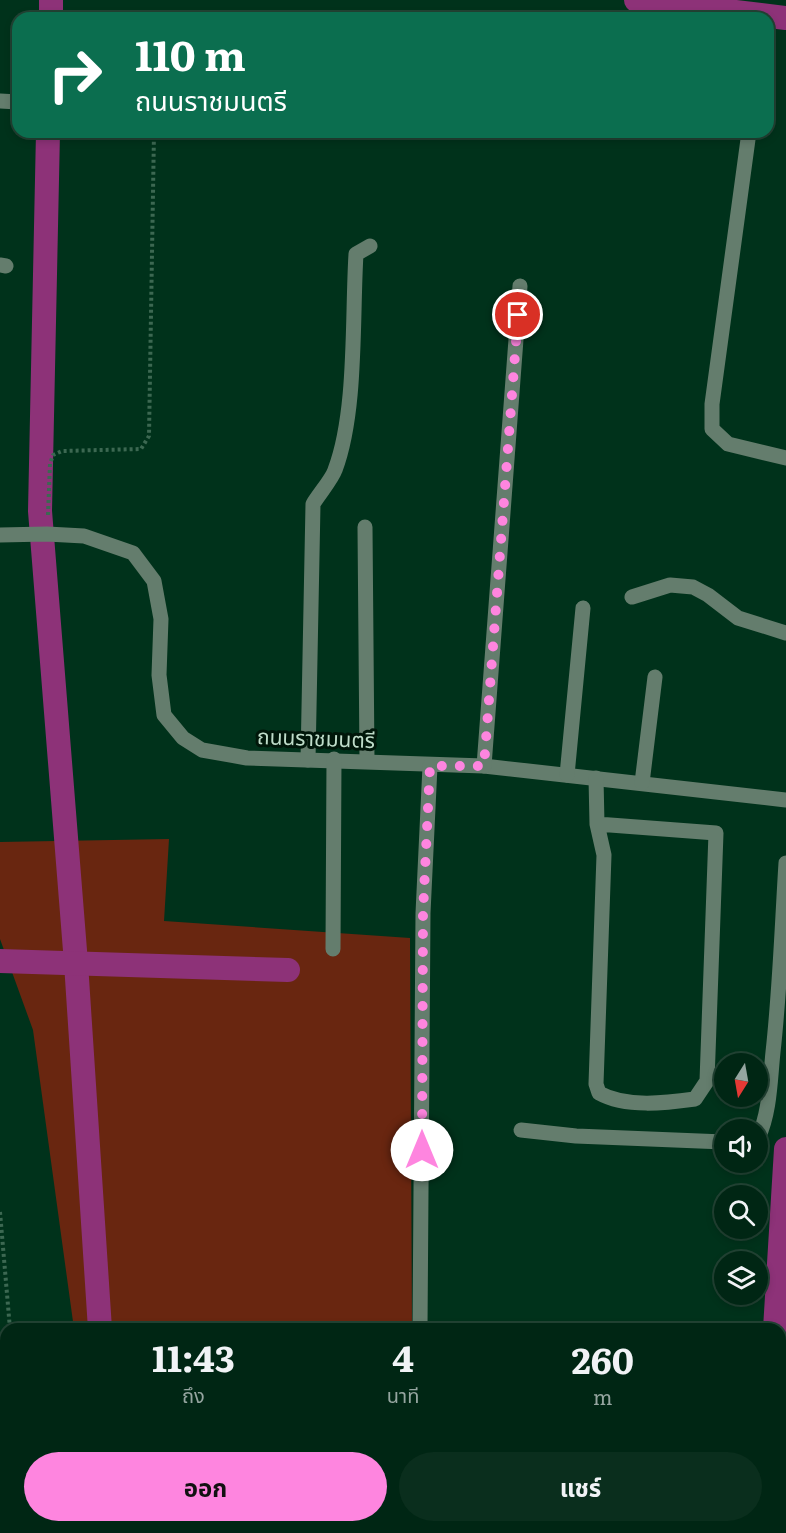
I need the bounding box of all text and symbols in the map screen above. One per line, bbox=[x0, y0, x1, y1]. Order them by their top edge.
text: 110 m bbox=[135, 22, 246, 84]
icon: right bbox=[36, 36, 114, 114]
text: ถนนราชมนตรี bbox=[135, 79, 287, 119]
pin bbox=[492, 289, 543, 340]
icon: arrive bbox=[501, 298, 534, 331]
street label: ถนนราชมนตรี bbox=[257, 719, 376, 754]
north arrow bbox=[714, 1053, 768, 1107]
map controls bbox=[714, 1053, 768, 1305]
position arrow bbox=[390, 1118, 454, 1182]
button: sound bbox=[714, 1119, 768, 1173]
button: search bbox=[714, 1185, 768, 1239]
button: layers bbox=[714, 1251, 768, 1305]
text: 11:43 bbox=[152, 1330, 235, 1383]
text: 4 bbox=[392, 1330, 414, 1383]
text: 260 bbox=[571, 1332, 634, 1385]
text: ถึง bbox=[182, 1379, 205, 1409]
text: นาที bbox=[387, 1379, 419, 1409]
text: m bbox=[593, 1381, 612, 1411]
button: ออก bbox=[24, 1452, 387, 1521]
button: แชร์ bbox=[399, 1452, 762, 1521]

